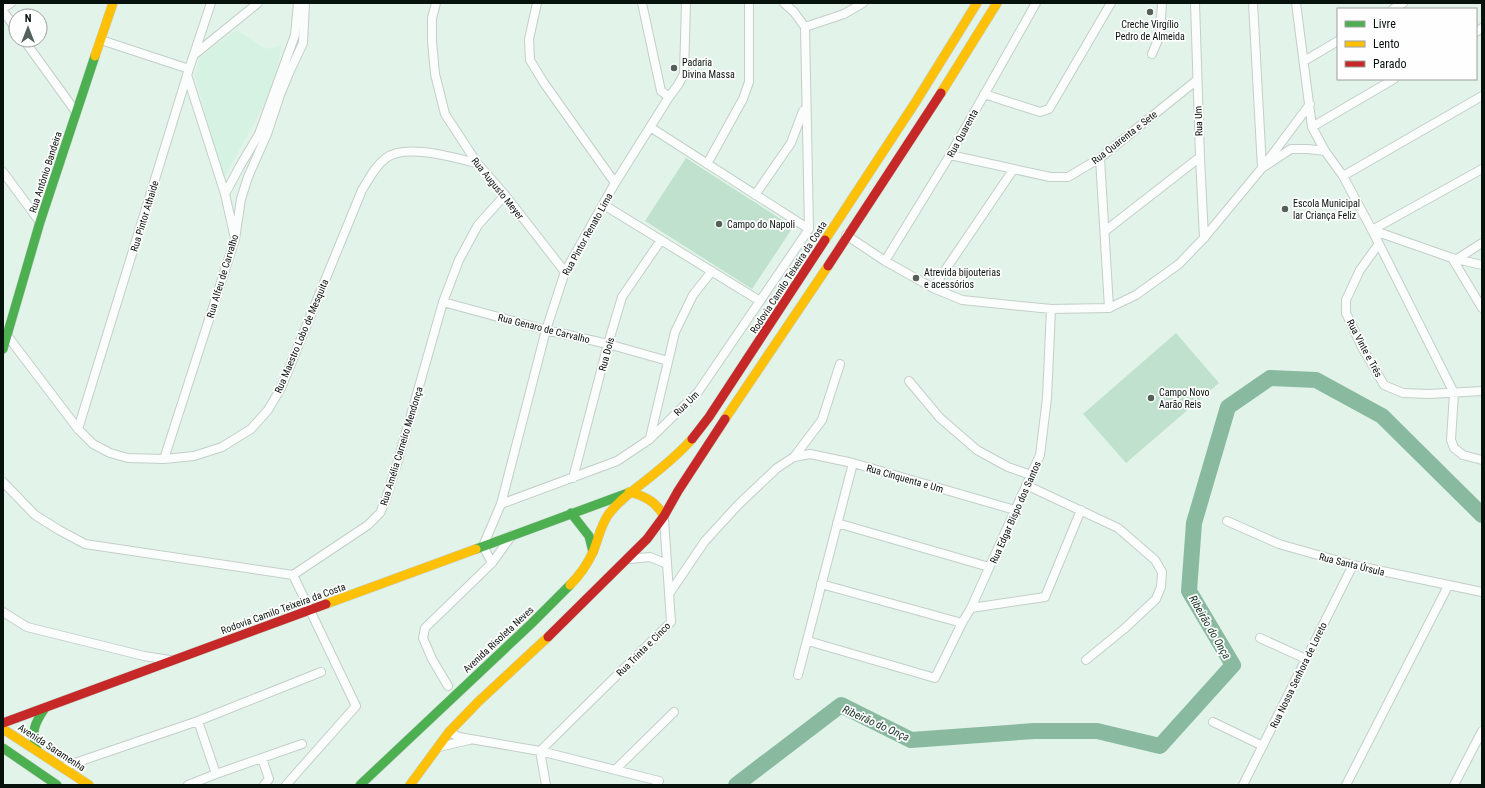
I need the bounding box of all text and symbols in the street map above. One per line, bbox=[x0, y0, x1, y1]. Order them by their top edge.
marker: Creche Virgílio Pedro de Almeida bbox=[1145, 7, 1155, 17]
north arrow bbox=[8, 8, 48, 48]
legend bbox=[1337, 8, 1477, 80]
text: N bbox=[25, 12, 32, 25]
text: Livre bbox=[1373, 17, 1396, 31]
place label: Creche Virgílio Pedro de Almeida bbox=[1115, 19, 1185, 42]
text: Lento bbox=[1373, 37, 1400, 51]
place label: Padaria Divina Massa bbox=[682, 57, 735, 80]
text: Parado bbox=[1373, 57, 1406, 71]
marker: Padaria Divina Massa bbox=[669, 63, 679, 73]
street label: Rua Um bbox=[1192, 106, 1205, 136]
street label: Rua Quarenta bbox=[945, 107, 980, 159]
street label: Rua Quarenta e Sete bbox=[1089, 108, 1159, 166]
street label: Rua Antônio Bandeira bbox=[27, 130, 64, 214]
street label: Rua Augusto Meyer bbox=[469, 155, 526, 221]
street label: Rua Pintor Athaide bbox=[128, 179, 161, 253]
street label: Rua Pintor Renato Lima bbox=[560, 191, 615, 277]
place label: Escola Municipal lar Criança Feliz bbox=[1293, 198, 1360, 221]
marker: Escola Municipal lar Criança Feliz bbox=[1280, 204, 1290, 214]
marker: Campo do Napoli bbox=[714, 219, 724, 229]
place label: Campo do Napoli bbox=[727, 219, 795, 230]
street label: Rodovia Camilo Teixeira da Costa bbox=[748, 219, 829, 335]
street label: Rua Alfeu de Carvalho bbox=[205, 233, 240, 319]
place label: Atrevida bijouterias e acessórios bbox=[924, 267, 1001, 290]
marker: Atrevida bijouterias e acessórios bbox=[911, 273, 921, 283]
street label: Rua Maestro Lobo de Mesquita bbox=[272, 277, 331, 395]
street label: Rua Genaro de Carvalho bbox=[497, 312, 591, 345]
street label: Rua Vinte e Três bbox=[1345, 318, 1385, 379]
street label: Rua Dois bbox=[597, 335, 616, 372]
street label: Rua Amélia Carneiro Mendonça bbox=[378, 385, 425, 507]
place label: Campo Novo Aarão Reis bbox=[1159, 387, 1210, 410]
street label: Rua Um bbox=[672, 389, 701, 418]
marker: Campo Novo Aarão Reis bbox=[1146, 393, 1156, 403]
street label: Rua Edgar Bispo dos Santos bbox=[988, 459, 1043, 565]
street label: Rua Cinquenta e Um bbox=[865, 462, 945, 495]
street label: Rua Santa Úrsula bbox=[1318, 550, 1386, 578]
street label: Rodovia Camilo Teixeira da Costa bbox=[219, 581, 347, 636]
water label: Ribeirão do Onça bbox=[1186, 593, 1233, 662]
street label: Avenida Risoleta Neves bbox=[461, 604, 536, 675]
street label: Rua Trinta e Cinco bbox=[614, 620, 673, 679]
street label: Rua Nossa Senhora de Loreto bbox=[1268, 620, 1329, 730]
water label: Ribeirão do Onça bbox=[840, 703, 911, 744]
street label: Avenida Saramenha bbox=[16, 722, 88, 773]

